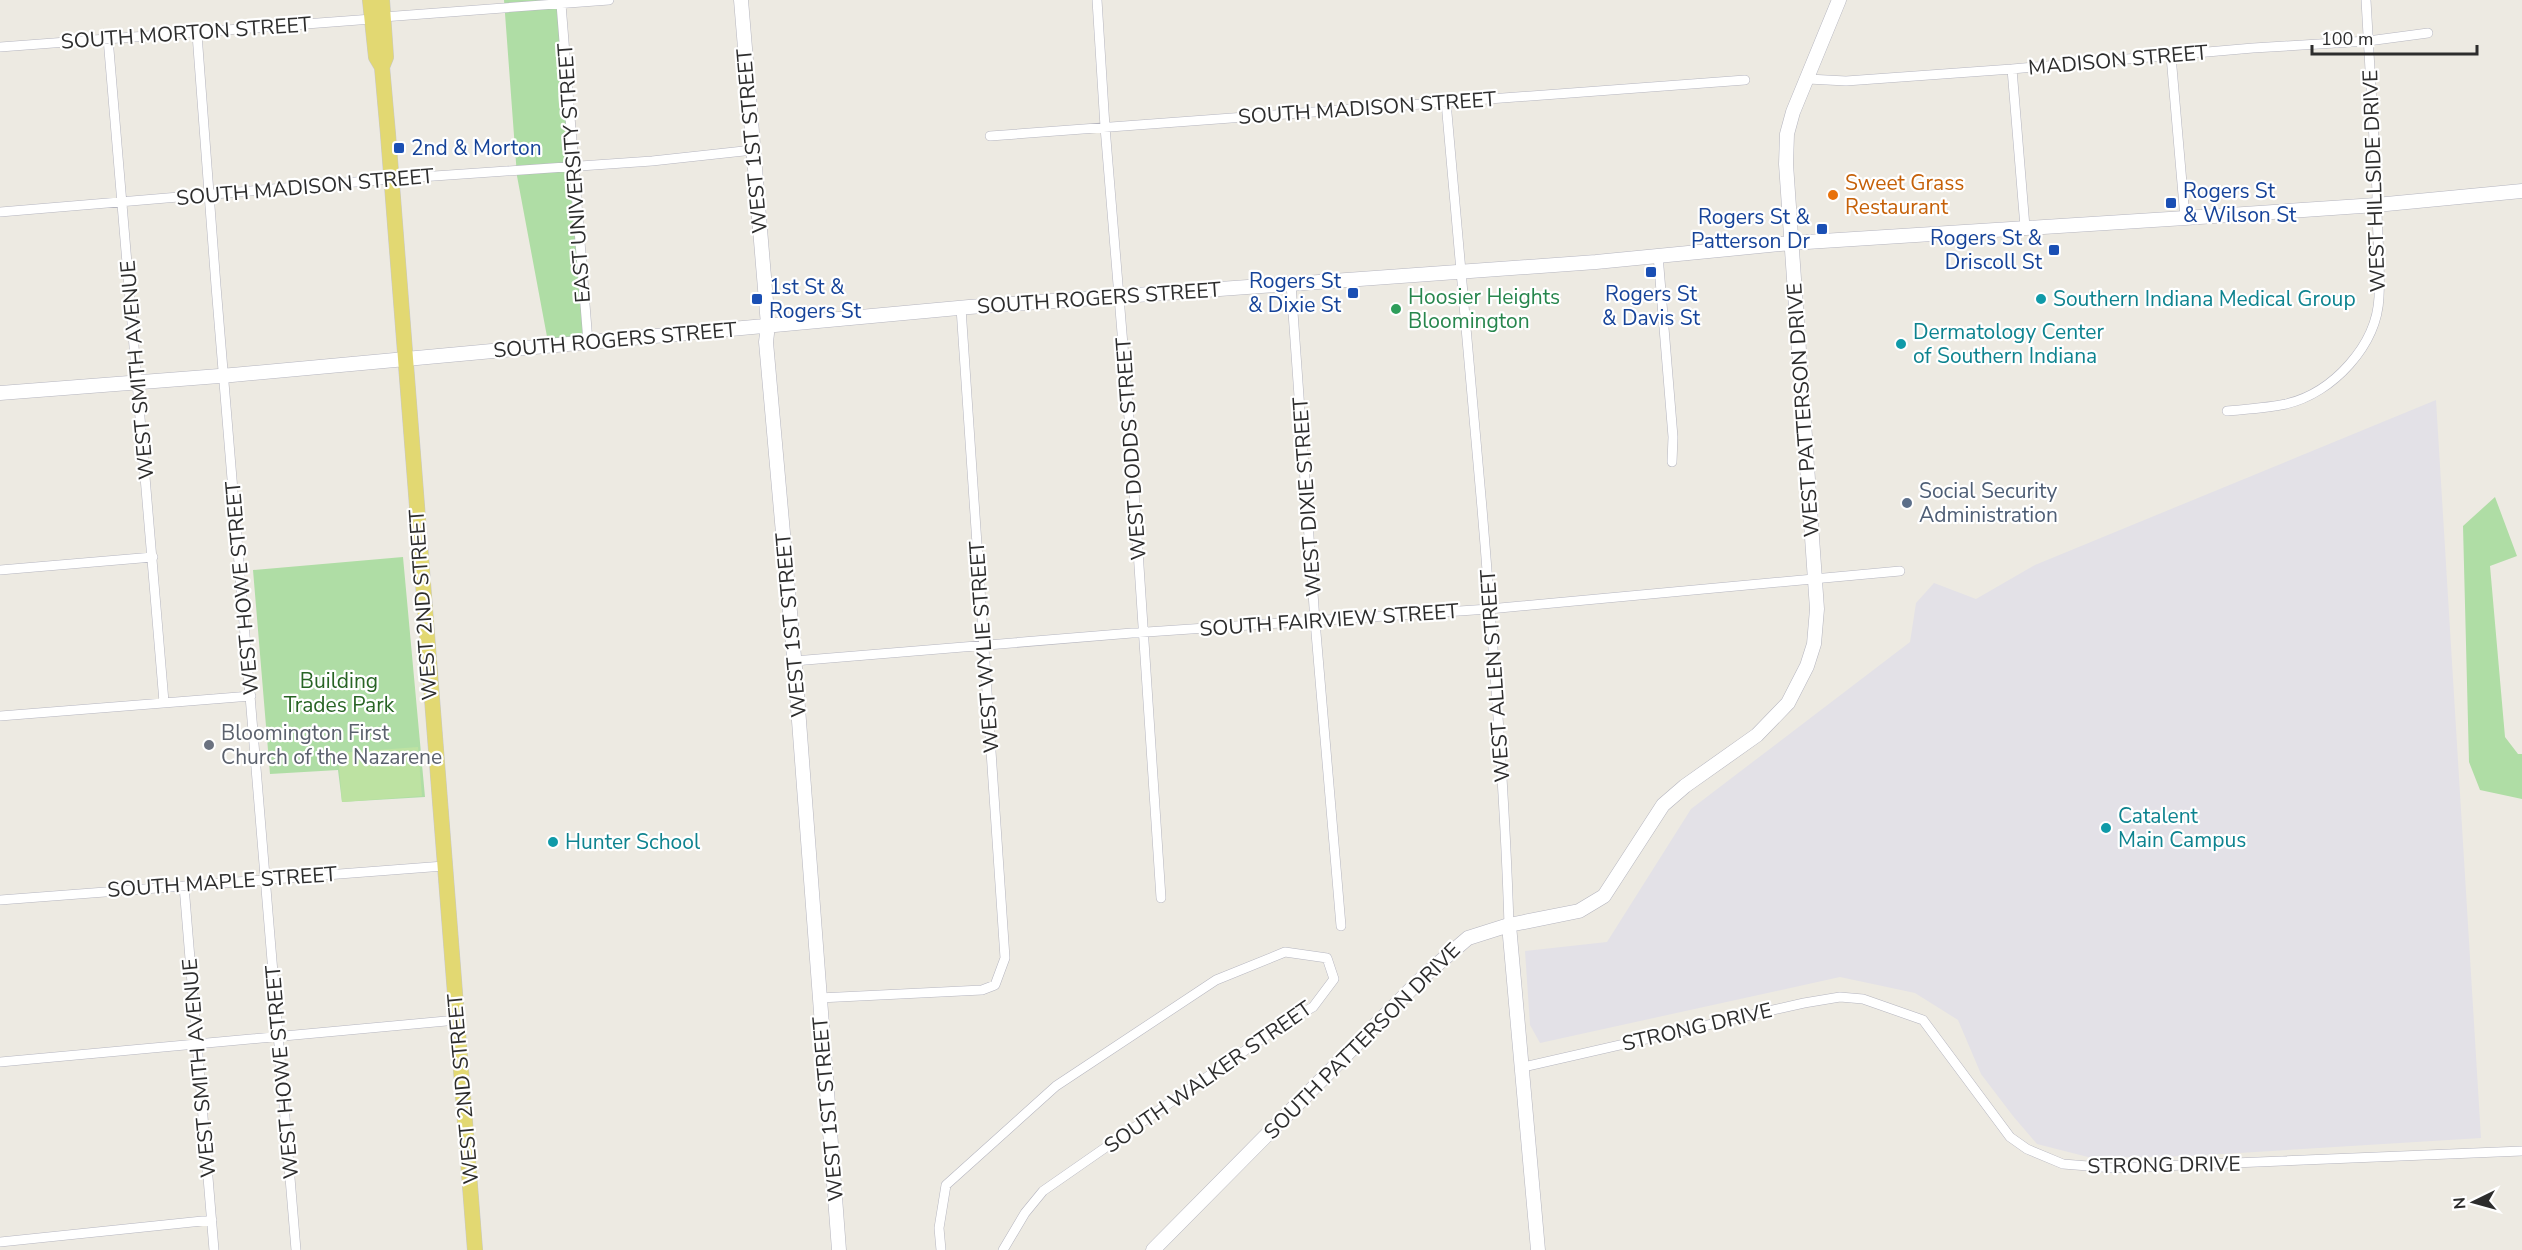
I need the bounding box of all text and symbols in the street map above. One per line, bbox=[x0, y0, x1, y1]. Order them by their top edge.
street label: SOUTH MORTON STREET bbox=[60, 10, 312, 56]
scale bar bbox=[2312, 18, 2477, 56]
text: 100 m bbox=[2321, 27, 2373, 51]
street label: MADISON STREET bbox=[2027, 38, 2209, 82]
street label: EAST UNIVERSITY STREET bbox=[551, 42, 597, 304]
street label: WEST 1ST STREET bbox=[730, 47, 774, 234]
street label: WEST HILLSIDE DRIVE bbox=[2356, 69, 2392, 293]
street label: SOUTH MADISON STREET bbox=[1237, 85, 1497, 131]
place label: 2nd & Morton bbox=[411, 134, 542, 162]
marker: 2nd & Morton bbox=[392, 141, 406, 155]
street label: SOUTH MADISON STREET bbox=[175, 162, 435, 212]
place label: Sweet Grass Restaurant bbox=[1845, 169, 1964, 221]
place label: Rogers St & Wilson St bbox=[2183, 177, 2297, 229]
marker: Sweet Grass Restaurant bbox=[1826, 188, 1840, 202]
marker: Rogers St & Wilson St bbox=[2164, 196, 2178, 210]
place label: Rogers St & Patterson Dr bbox=[1691, 203, 1810, 255]
marker: Rogers St & Patterson Dr bbox=[1815, 222, 1829, 236]
place label: Rogers St & Driscoll St bbox=[1930, 224, 2043, 276]
marker: Rogers St & Driscoll St bbox=[2047, 243, 2061, 257]
street label: WEST SMITH AVENUE bbox=[113, 259, 161, 481]
marker: Rogers St & Davis St bbox=[1644, 265, 1658, 279]
place label: Rogers St & Dixie St bbox=[1248, 267, 1342, 319]
place label: 1st St & Rogers St bbox=[769, 273, 862, 325]
street label: SOUTH ROGERS STREET bbox=[976, 275, 1222, 320]
place label: Rogers St & Davis St bbox=[1602, 280, 1701, 332]
street label: WEST PATTERSON DRIVE bbox=[1780, 282, 1826, 538]
place label: Hoosier Heights Bloomington bbox=[1408, 283, 1560, 335]
place label: Southern Indiana Medical Group bbox=[2053, 285, 2356, 313]
marker: Rogers St & Dixie St bbox=[1346, 286, 1360, 300]
marker: 1st St & Rogers St bbox=[750, 292, 764, 306]
marker: Southern Indiana Medical Group bbox=[2034, 292, 2048, 306]
marker: Hoosier Heights Bloomington bbox=[1389, 302, 1403, 316]
street label: SOUTH ROGERS STREET bbox=[492, 315, 738, 365]
place label: Dermatology Center of Southern Indiana bbox=[1913, 318, 2104, 370]
street label: WEST DODDS STREET bbox=[1109, 336, 1153, 561]
marker: Dermatology Center of Southern Indiana bbox=[1894, 337, 1908, 351]
street label: WEST DIXIE STREET bbox=[1286, 396, 1328, 598]
place label: Social Security Administration bbox=[1919, 477, 2058, 529]
street label: WEST HOWE STREET bbox=[219, 480, 265, 696]
marker: Social Security Administration bbox=[1900, 496, 1914, 510]
street label: WEST 2ND STREET bbox=[402, 508, 444, 701]
street label: WEST 1ST STREET bbox=[769, 531, 813, 718]
street label: WEST WYLIE STREET bbox=[963, 540, 1005, 754]
street label: WEST ALLEN STREET bbox=[1474, 568, 1516, 783]
street label: SOUTH FAIRVIEW STREET bbox=[1198, 597, 1460, 643]
park label: Building Trades Park bbox=[284, 667, 395, 719]
place label: Bloomington First Church of the Nazarene bbox=[221, 719, 442, 771]
marker: Bloomington First Church of the Nazarene bbox=[202, 738, 216, 752]
place label: Catalent Main Campus bbox=[2118, 802, 2246, 854]
marker: Catalent Main Campus bbox=[2099, 821, 2113, 835]
place label: Hunter School bbox=[565, 828, 701, 856]
marker: Hunter School bbox=[546, 835, 560, 849]
street label: SOUTH MAPLE STREET bbox=[106, 860, 338, 904]
street label: SOUTH PATTERSON DRIVE bbox=[1258, 937, 1466, 1145]
street label: WEST SMITH AVENUE bbox=[175, 957, 223, 1179]
street label: WEST HOWE STREET bbox=[259, 964, 305, 1180]
street label: WEST 2ND STREET bbox=[441, 992, 485, 1185]
street label: SOUTH WALKER STREET bbox=[1098, 994, 1318, 1160]
street label: STRONG DRIVE bbox=[1619, 996, 1775, 1058]
street label: WEST 1ST STREET bbox=[806, 1015, 850, 1202]
street label: STRONG DRIVE bbox=[2087, 1150, 2241, 1180]
north arrow bbox=[2444, 1172, 2504, 1232]
text: N bbox=[2449, 1196, 2472, 1210]

